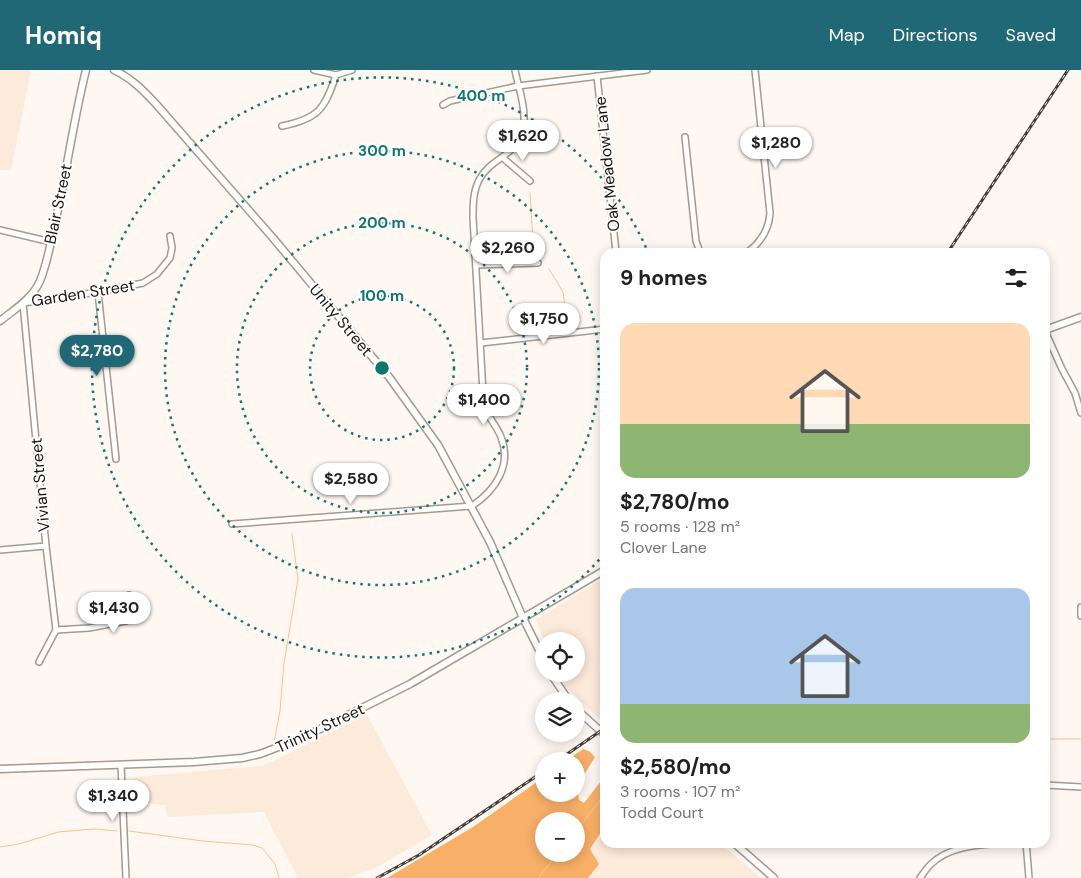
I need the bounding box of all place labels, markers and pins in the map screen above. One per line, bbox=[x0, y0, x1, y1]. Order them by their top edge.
pin: $1,620 bbox=[482, 119, 564, 162]
pin: $1,280 bbox=[735, 126, 817, 169]
pin: $2,260 bbox=[467, 232, 549, 274]
pin: $1,750 bbox=[503, 302, 585, 345]
pin: $2,780 bbox=[56, 334, 138, 377]
centre of rings bbox=[373, 359, 391, 377]
pin: $1,400 bbox=[443, 384, 525, 426]
pin: $2,580 bbox=[310, 462, 392, 505]
pin: $1,430 bbox=[73, 592, 155, 634]
pin: $1,340 bbox=[72, 780, 154, 822]

